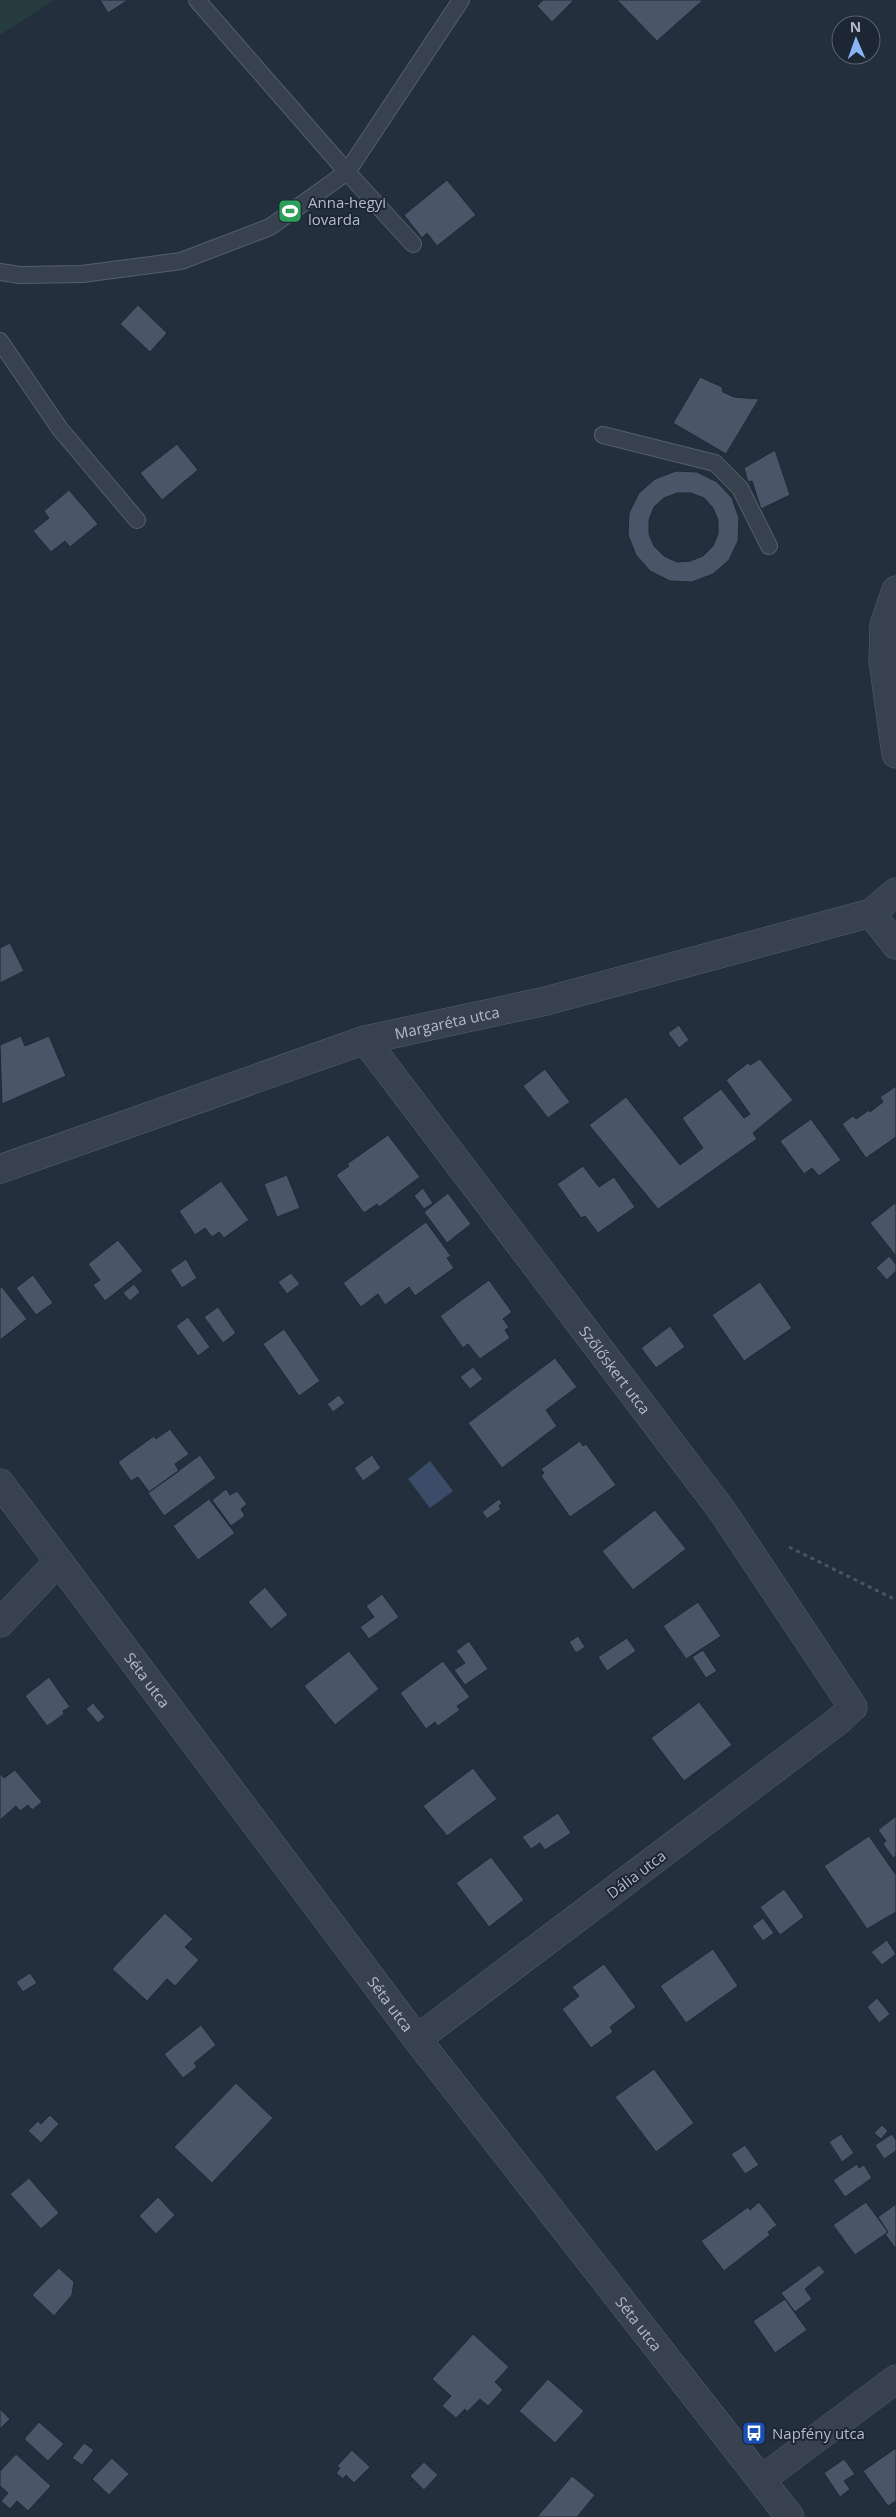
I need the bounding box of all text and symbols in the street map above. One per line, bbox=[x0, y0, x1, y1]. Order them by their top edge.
north arrow bbox=[831, 15, 881, 65]
text: N bbox=[850, 17, 862, 36]
place label: Anna-hegyi lovarda bbox=[308, 192, 386, 229]
sports icon: Anna-hegyi lovarda bbox=[277, 198, 303, 224]
street label: Margaréta utca bbox=[393, 1001, 501, 1043]
street label: Szőlőskert utca bbox=[575, 1322, 655, 1418]
street label: Séta utca bbox=[120, 1648, 175, 1712]
street label: Dália utca bbox=[602, 1845, 670, 1903]
street label: Séta utca bbox=[363, 1972, 418, 2036]
street label: Séta utca bbox=[611, 2292, 667, 2355]
bus stop icon: Napfény utca bbox=[741, 2420, 767, 2446]
place label: Napfény utca bbox=[772, 2423, 865, 2443]

